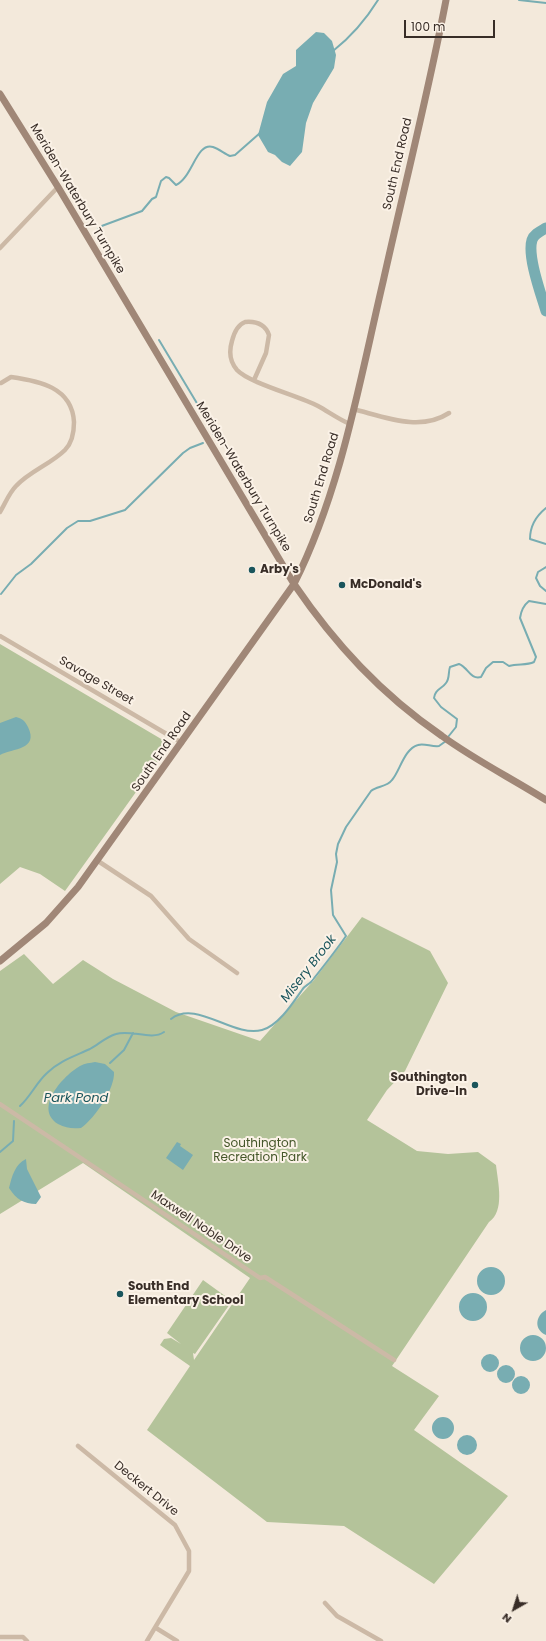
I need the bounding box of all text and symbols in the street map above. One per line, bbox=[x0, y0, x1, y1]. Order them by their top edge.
scale bar bbox=[406, 12, 497, 38]
text: 100 m bbox=[411, 18, 445, 35]
street label: South End Road bbox=[380, 117, 416, 211]
street label: Meriden-Waterbury Turnpike bbox=[26, 121, 128, 277]
street label: Meriden-Waterbury Turnpike bbox=[192, 399, 294, 555]
street label: South End Road bbox=[301, 431, 343, 525]
place label: Arby's bbox=[260, 563, 299, 577]
marker: Arby's bbox=[247, 565, 257, 575]
place label: McDonald's bbox=[350, 578, 422, 592]
marker: McDonald's bbox=[337, 580, 347, 590]
street label: Savage Street bbox=[56, 654, 136, 708]
street label: South End Road bbox=[129, 709, 195, 795]
water label: Misery Brook bbox=[278, 932, 340, 1006]
place label: Southington Drive-In bbox=[391, 1071, 467, 1099]
marker: Southington Drive-In bbox=[470, 1080, 480, 1090]
water label: Park Pond bbox=[44, 1091, 108, 1107]
park label: Southington Recreation Park bbox=[213, 1137, 307, 1165]
street label: Maxwell Noble Drive bbox=[148, 1188, 254, 1266]
place label: South End Elementary School bbox=[128, 1280, 243, 1308]
marker: South End Elementary School bbox=[115, 1289, 125, 1299]
street label: Deckert Drive bbox=[111, 1459, 181, 1519]
north arrow bbox=[494, 1589, 534, 1629]
text: N bbox=[498, 1610, 515, 1627]

